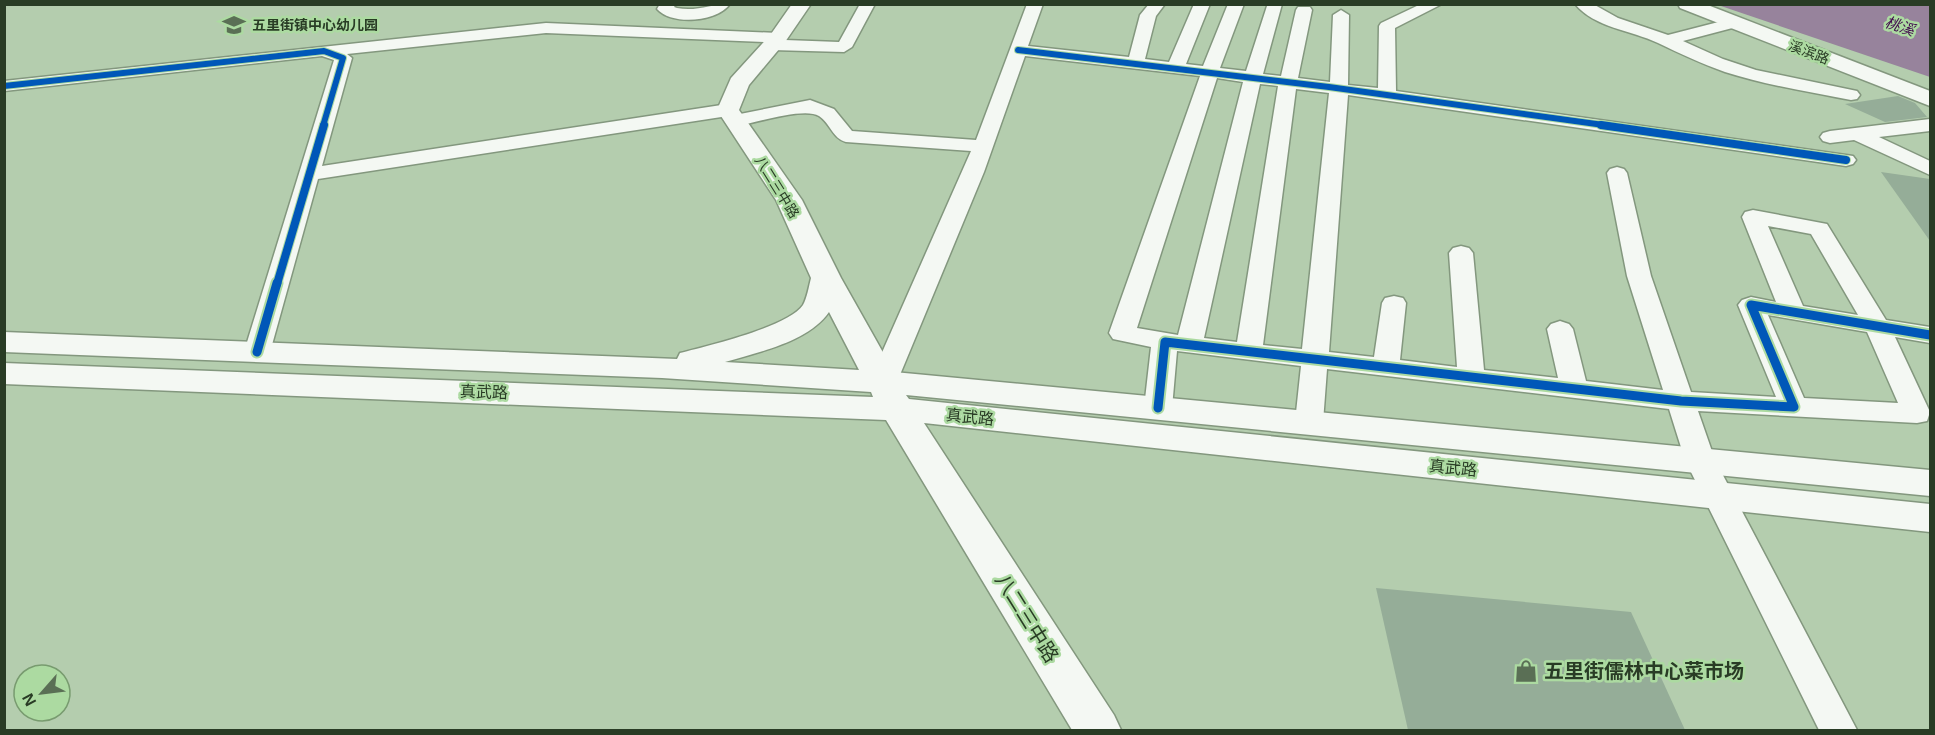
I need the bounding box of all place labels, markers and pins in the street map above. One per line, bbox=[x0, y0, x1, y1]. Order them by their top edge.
school or university icon: 五里街镇中心幼儿园 bbox=[221, 12, 247, 38]
place label: 五里街镇中心幼儿园 bbox=[252, 17, 378, 33]
shop icon: 五里街儒林中心菜市场 bbox=[1513, 658, 1539, 684]
place label: 五里街儒林中心菜市场 bbox=[1544, 660, 1744, 682]

